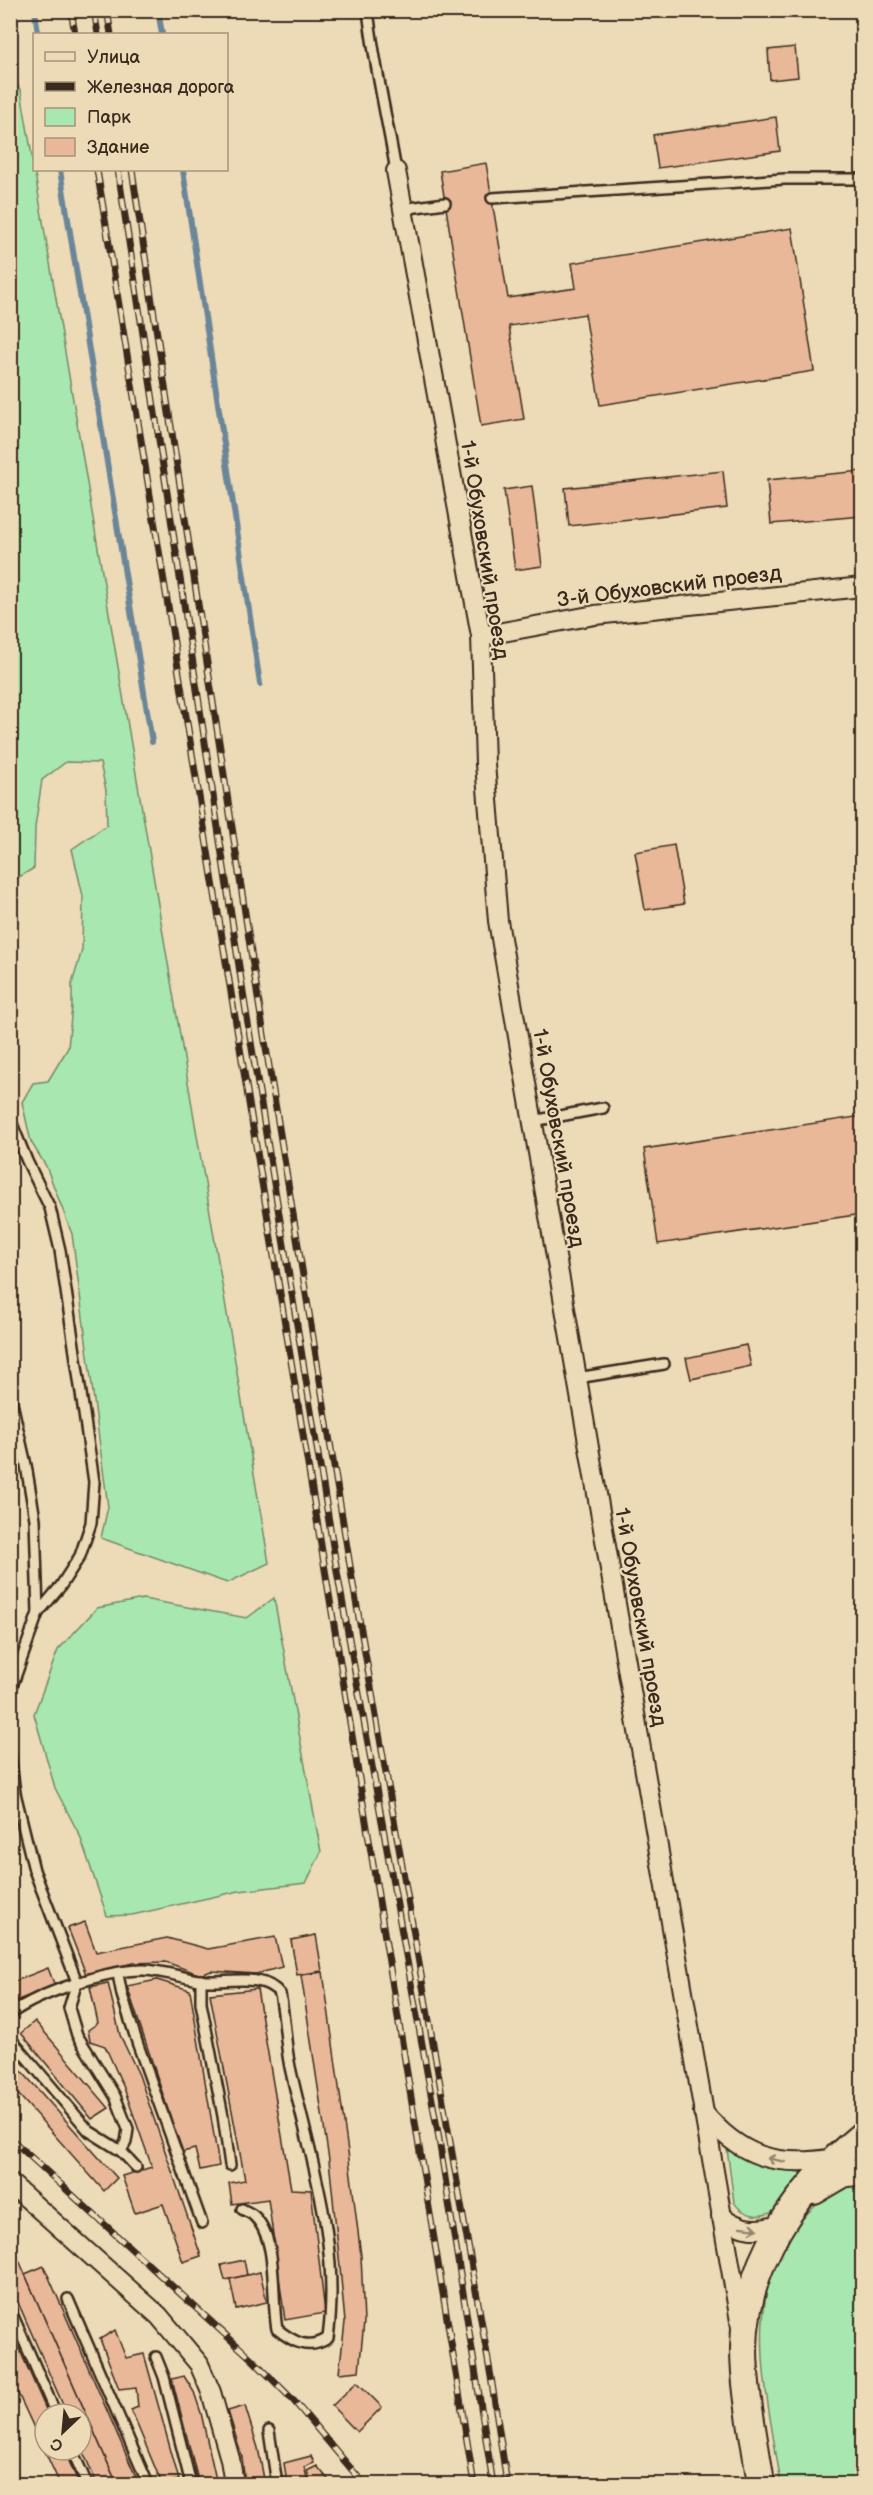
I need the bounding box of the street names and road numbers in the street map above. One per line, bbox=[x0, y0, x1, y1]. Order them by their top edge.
street label: 1-й Обуховский проезд bbox=[455, 439, 514, 662]
street label: 3-й Обуховский проезд bbox=[555, 560, 783, 613]
street label: 1-й Обуховский проезд bbox=[527, 1027, 590, 1249]
street label: 1-й Обуховский проезд bbox=[609, 1506, 672, 1728]

